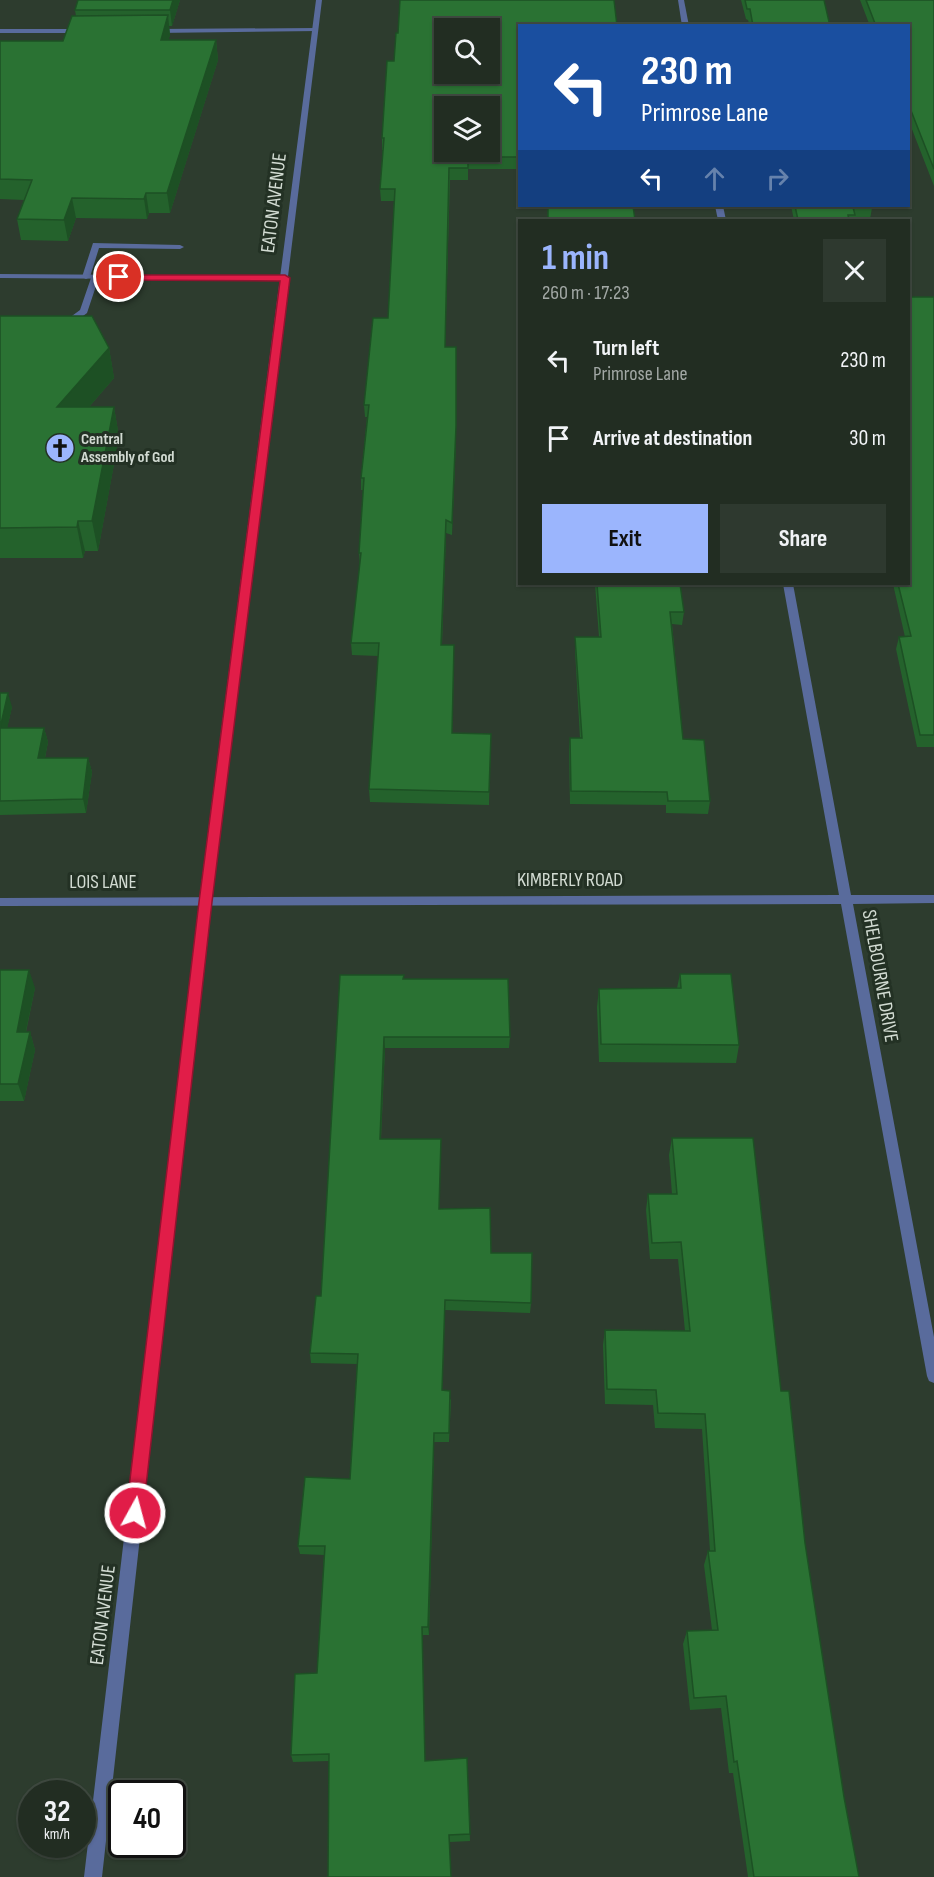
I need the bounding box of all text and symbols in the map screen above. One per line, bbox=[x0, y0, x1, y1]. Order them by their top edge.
map controls bbox=[434, 18, 500, 162]
button: search bbox=[434, 18, 500, 84]
text: 230 m bbox=[641, 46, 733, 97]
icon: left bbox=[542, 48, 620, 126]
button: layers bbox=[434, 96, 500, 162]
text: Primrose Lane bbox=[641, 97, 769, 129]
street label: EATON AVENUE bbox=[256, 152, 292, 254]
icon: left bbox=[635, 162, 668, 195]
icon: ahead bbox=[698, 162, 731, 195]
icon: right bbox=[761, 162, 794, 195]
text: 1 min bbox=[542, 237, 609, 280]
button: close bbox=[823, 239, 886, 302]
pin bbox=[93, 251, 144, 302]
icon: arrive bbox=[102, 260, 135, 293]
text: 260 m · 17:23 bbox=[542, 281, 630, 305]
text: Turn left bbox=[593, 335, 659, 362]
icon: left bbox=[542, 344, 575, 377]
text: 230 m bbox=[840, 347, 886, 374]
text: Primrose Lane bbox=[593, 362, 688, 386]
icon: arrive bbox=[542, 422, 575, 455]
text: Arrive at destination bbox=[593, 425, 752, 452]
text: 30 m bbox=[849, 425, 886, 452]
place label: Central Assembly of God bbox=[80, 430, 174, 467]
church icon: Central Assembly of God bbox=[44, 432, 76, 464]
button: Exit bbox=[542, 504, 708, 573]
button: Share bbox=[720, 504, 886, 573]
street label: KIMBERLY ROAD bbox=[517, 868, 623, 892]
street label: LOIS LANE bbox=[69, 870, 137, 894]
street label: SHELBOURNE DRIVE bbox=[857, 908, 903, 1044]
position arrow bbox=[103, 1481, 167, 1545]
street label: EATON AVENUE bbox=[85, 1564, 121, 1666]
speed limit sign: 40 bbox=[108, 1780, 186, 1858]
text: 32 bbox=[44, 1794, 70, 1830]
text: km/h bbox=[44, 1825, 70, 1844]

